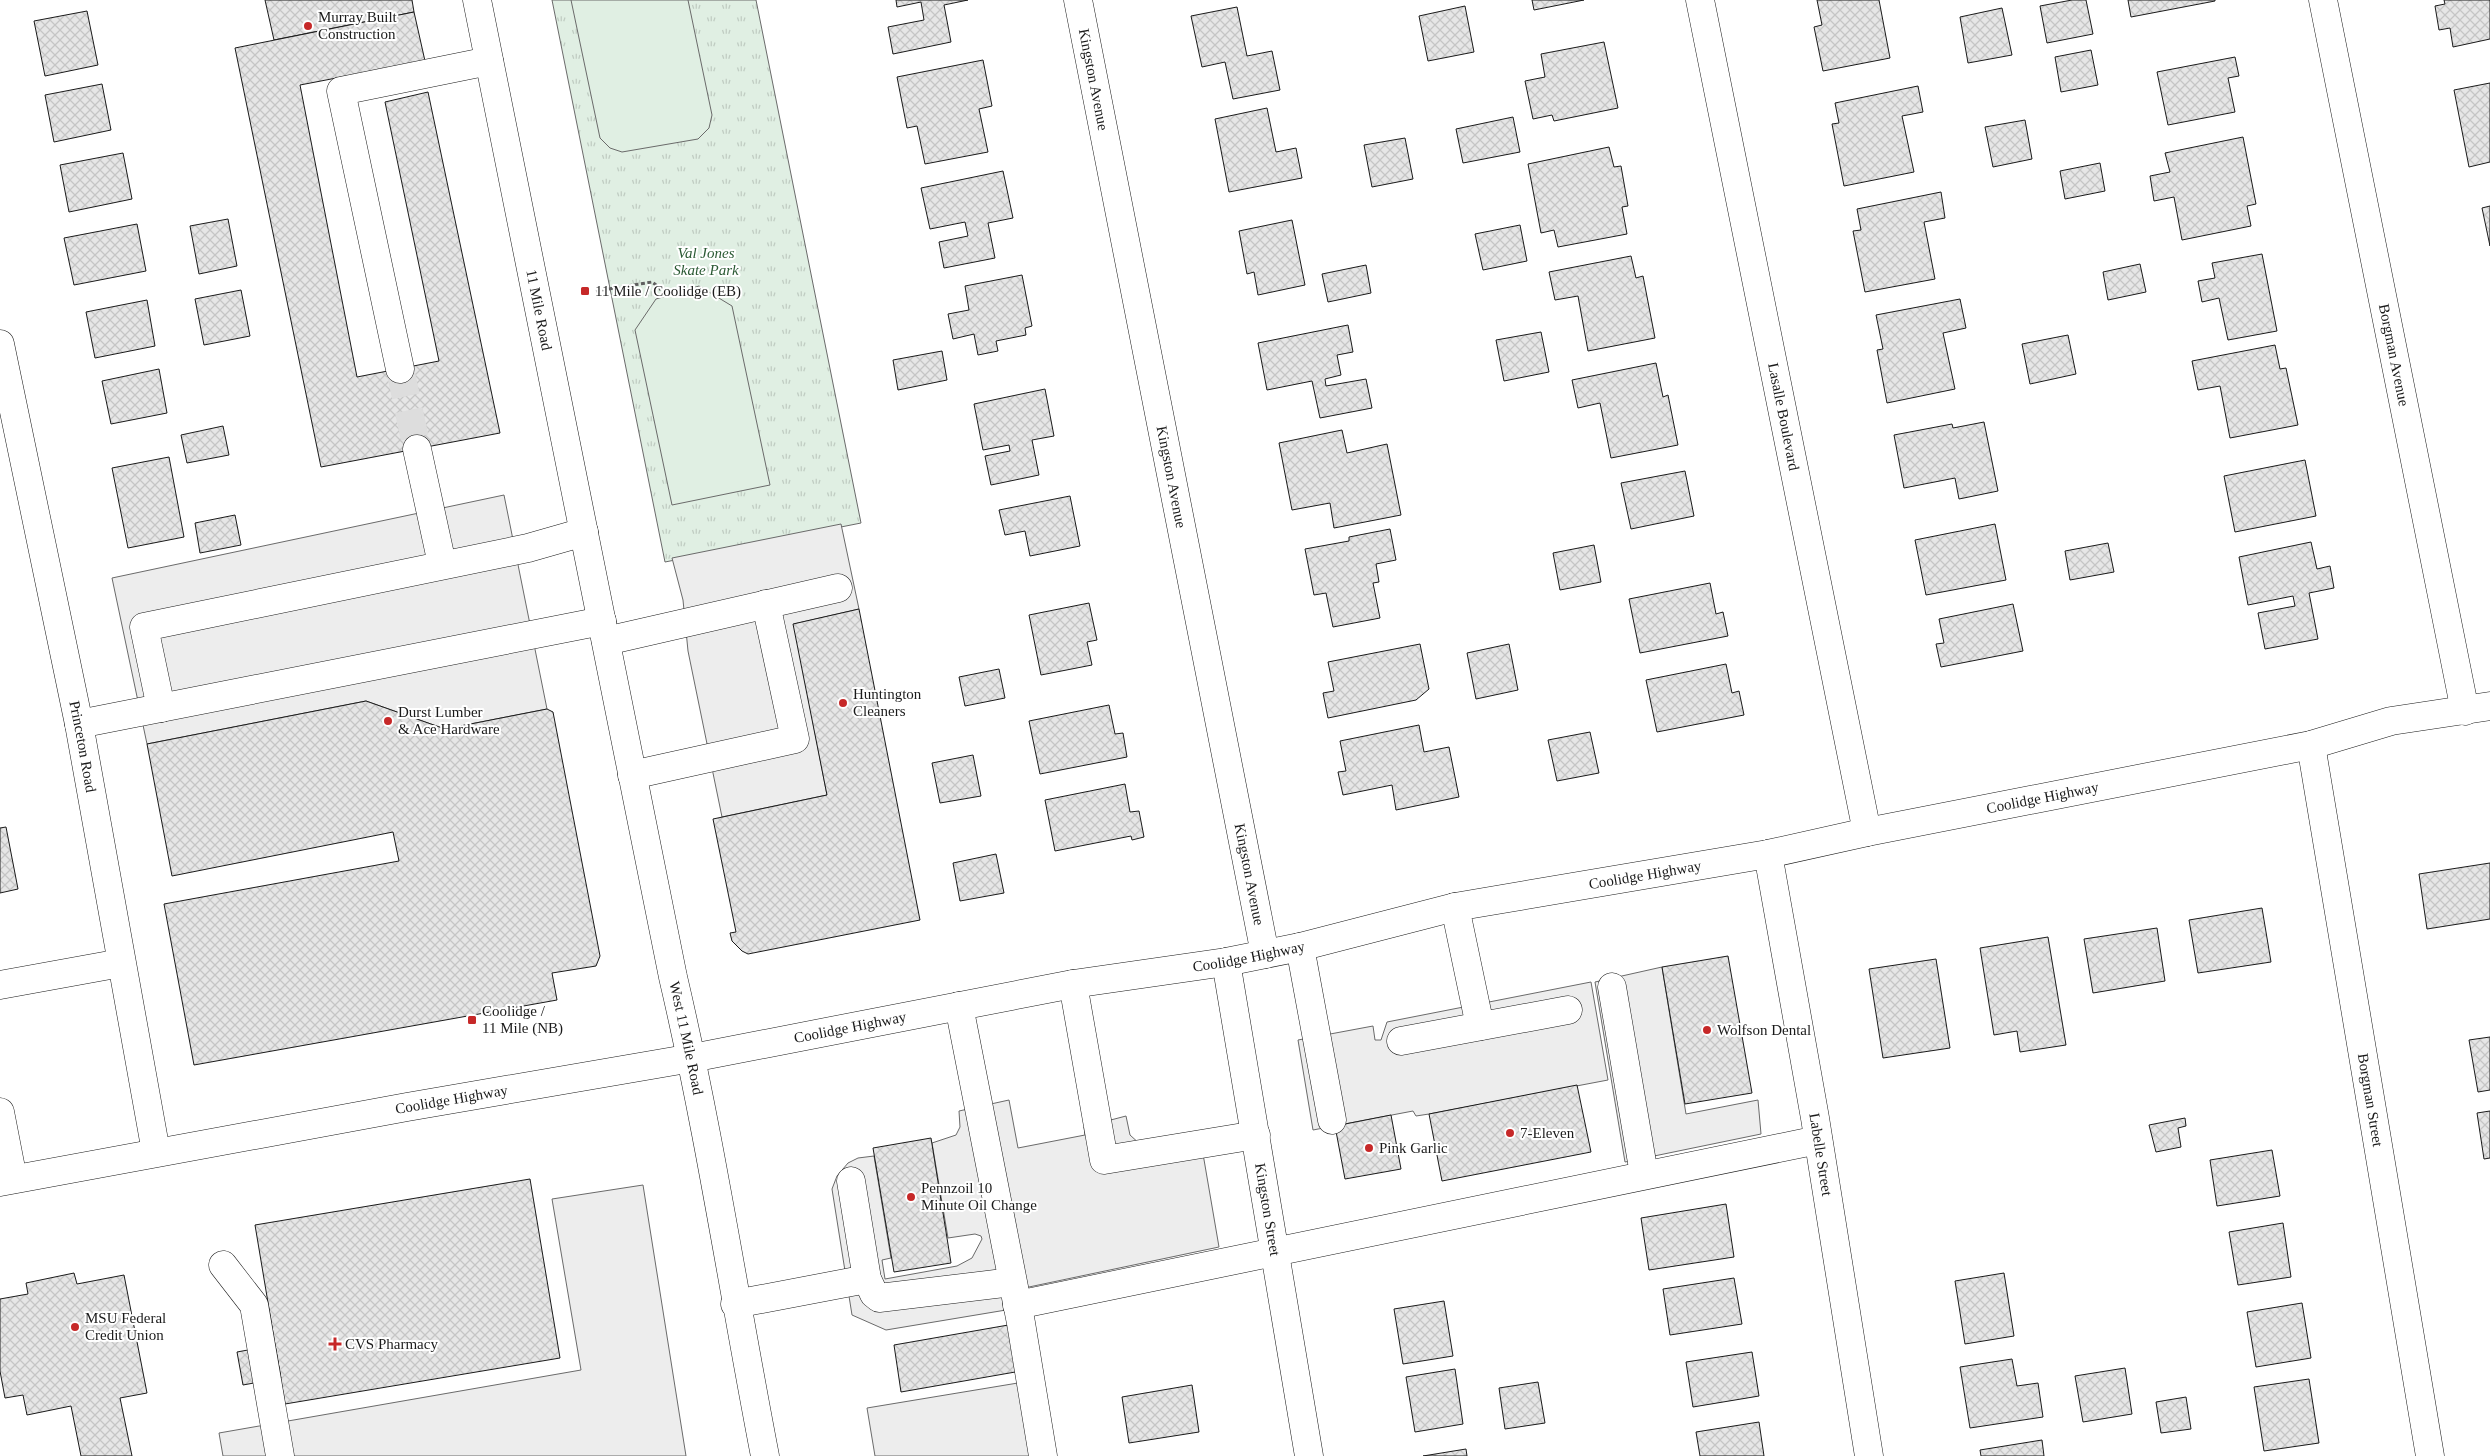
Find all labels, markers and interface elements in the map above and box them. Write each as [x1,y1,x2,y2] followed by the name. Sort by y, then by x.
[318,9,398,42] place label: Murray Built Construction
[302,20,314,32] marker: Murray Built Construction
[1076,27,1111,132] street label: Kingston Avenue
[673,245,739,278] park label: Val Jones Skate Park
[523,268,555,352] street label: 11 Mile Road
[595,283,741,300] place label: 11 Mile / Coolidge (EB)
[579,285,591,297] marker: 11 Mile / Coolidge (EB)
[2376,302,2412,408] street label: Borgman Avenue
[1765,361,1802,473] street label: Lasalle Boulevard
[1154,425,1189,530] street label: Kingston Avenue
[853,686,922,719] place label: Huntington Cleaners
[837,697,849,709] marker: Huntington Cleaners
[66,699,99,794] street label: Princeton Road
[398,704,500,737] place label: Durst Lumber & Ace Hardware
[382,715,394,727] marker: Durst Lumber & Ace Hardware
[1985,779,2100,816] street label: Coolidge Highway
[1232,822,1267,927] street label: Kingston Avenue
[1588,857,1703,892] street label: Coolidge Highway
[1192,938,1307,975] street label: Coolidge Highway
[666,980,706,1097] street label: West 11 Mile Road
[482,1003,563,1037] place label: Coolidge / 11 Mile (NB)
[793,1009,908,1046] street label: Coolidge Highway
[466,1014,478,1026] marker: Coolidge / 11 Mile (NB)
[1717,1022,1811,1038] place label: Wolfson Dental
[1701,1024,1713,1036] marker: Wolfson Dental
[2355,1052,2386,1149] street label: Borgman Street
[394,1082,509,1117] street label: Coolidge Highway
[1806,1112,1835,1198] street label: Labelle Street
[1520,1125,1575,1141] place label: 7-Eleven
[1504,1127,1516,1139] marker: 7-Eleven
[1379,1140,1448,1156] place label: Pink Garlic
[1363,1142,1375,1154] marker: Pink Garlic
[1252,1162,1283,1258] street label: Kingston Street
[921,1180,1037,1213] place label: Pennzoil 10 Minute Oil Change
[905,1191,917,1203] marker: Pennzoil 10 Minute Oil Change
[85,1310,166,1343] place label: MSU Federal Credit Union
[69,1321,81,1333] marker: MSU Federal Credit Union
[345,1336,438,1352] place label: CVS Pharmacy
[329,1338,341,1350] marker: CVS Pharmacy

